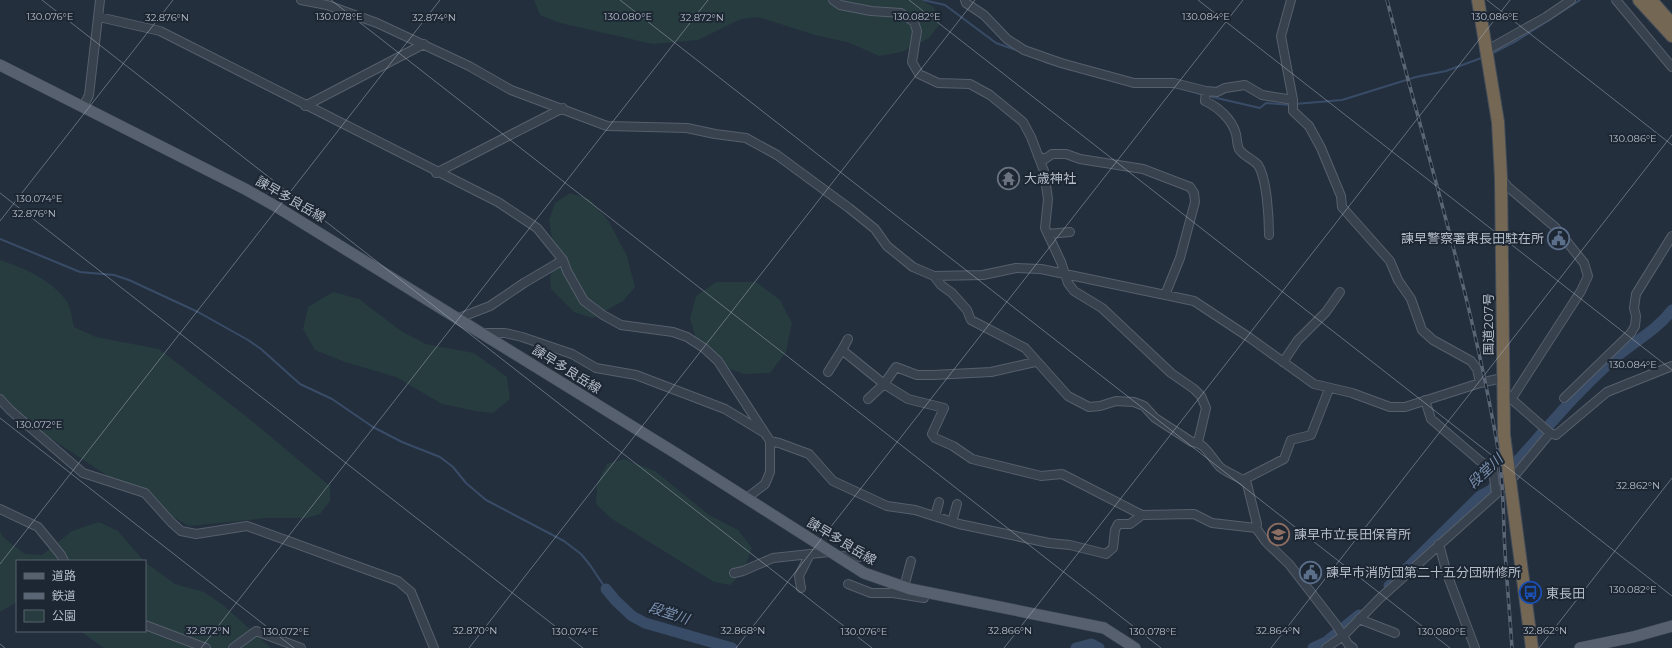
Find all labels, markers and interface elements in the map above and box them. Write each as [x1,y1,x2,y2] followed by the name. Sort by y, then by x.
[27,10,74,23] text: 130.076°E
[315,10,363,23] text: 130.078°E
[604,10,652,23] text: 130.080°E
[893,10,941,23] text: 130.082°E
[1182,10,1230,23] text: 130.084°E
[1471,10,1519,23] text: 130.086°E
[145,11,189,24] text: 32.876°N
[412,11,456,24] text: 32.874°N
[680,11,724,24] text: 32.872°N
[1609,132,1657,145] text: 130.086°E
[996,165,1022,191] temple icon: 大歳神社
[1024,170,1076,186] place label: 大歳神社
[253,173,329,225] street label: 諫早多良岳線
[16,192,63,205] text: 130.074°E
[12,207,56,220] text: 32.876°N
[1546,225,1572,251] public building icon: 諫早警察署東長田駐在所
[1401,230,1544,246] place label: 諫早警察署東長田駐在所
[1480,293,1496,355] street label: 国道207号
[530,342,604,396] street label: 諫早多良岳線
[1609,358,1657,371] text: 130.084°E
[16,418,63,431] text: 130.072°E
[1464,449,1508,492] water label: 段堂川
[1616,479,1660,492] text: 32.862°N
[804,514,880,568] street label: 諫早多良岳線
[1266,521,1292,547] school or university icon: 諫早市立長田保育所
[1294,526,1411,542] place label: 諫早市立長田保育所
[1298,559,1324,585] public building icon: 諫早市消防団第二十五分団研修所
[16,560,146,632] legend
[1326,564,1521,580] place label: 諫早市消防団第二十五分団研修所
[52,568,76,583] text: 道路
[1517,580,1543,606] bus stop icon: 東長田
[1609,583,1657,596] text: 130.082°E
[1546,585,1585,601] place label: 東長田
[52,588,76,603] text: 鉄道
[646,598,694,629] water label: 段堂川
[52,608,76,623] text: 公園
[186,624,230,637] text: 32.872°N
[453,624,497,637] text: 32.870°N
[721,624,765,637] text: 32.868°N
[988,624,1032,637] text: 32.866°N
[1256,624,1300,637] text: 32.864°N
[1523,624,1567,637] text: 32.862°N
[263,625,310,638] text: 130.072°E
[552,625,599,638] text: 130.074°E
[841,625,888,638] text: 130.076°E
[1129,625,1177,638] text: 130.078°E
[1418,625,1466,638] text: 130.080°E

